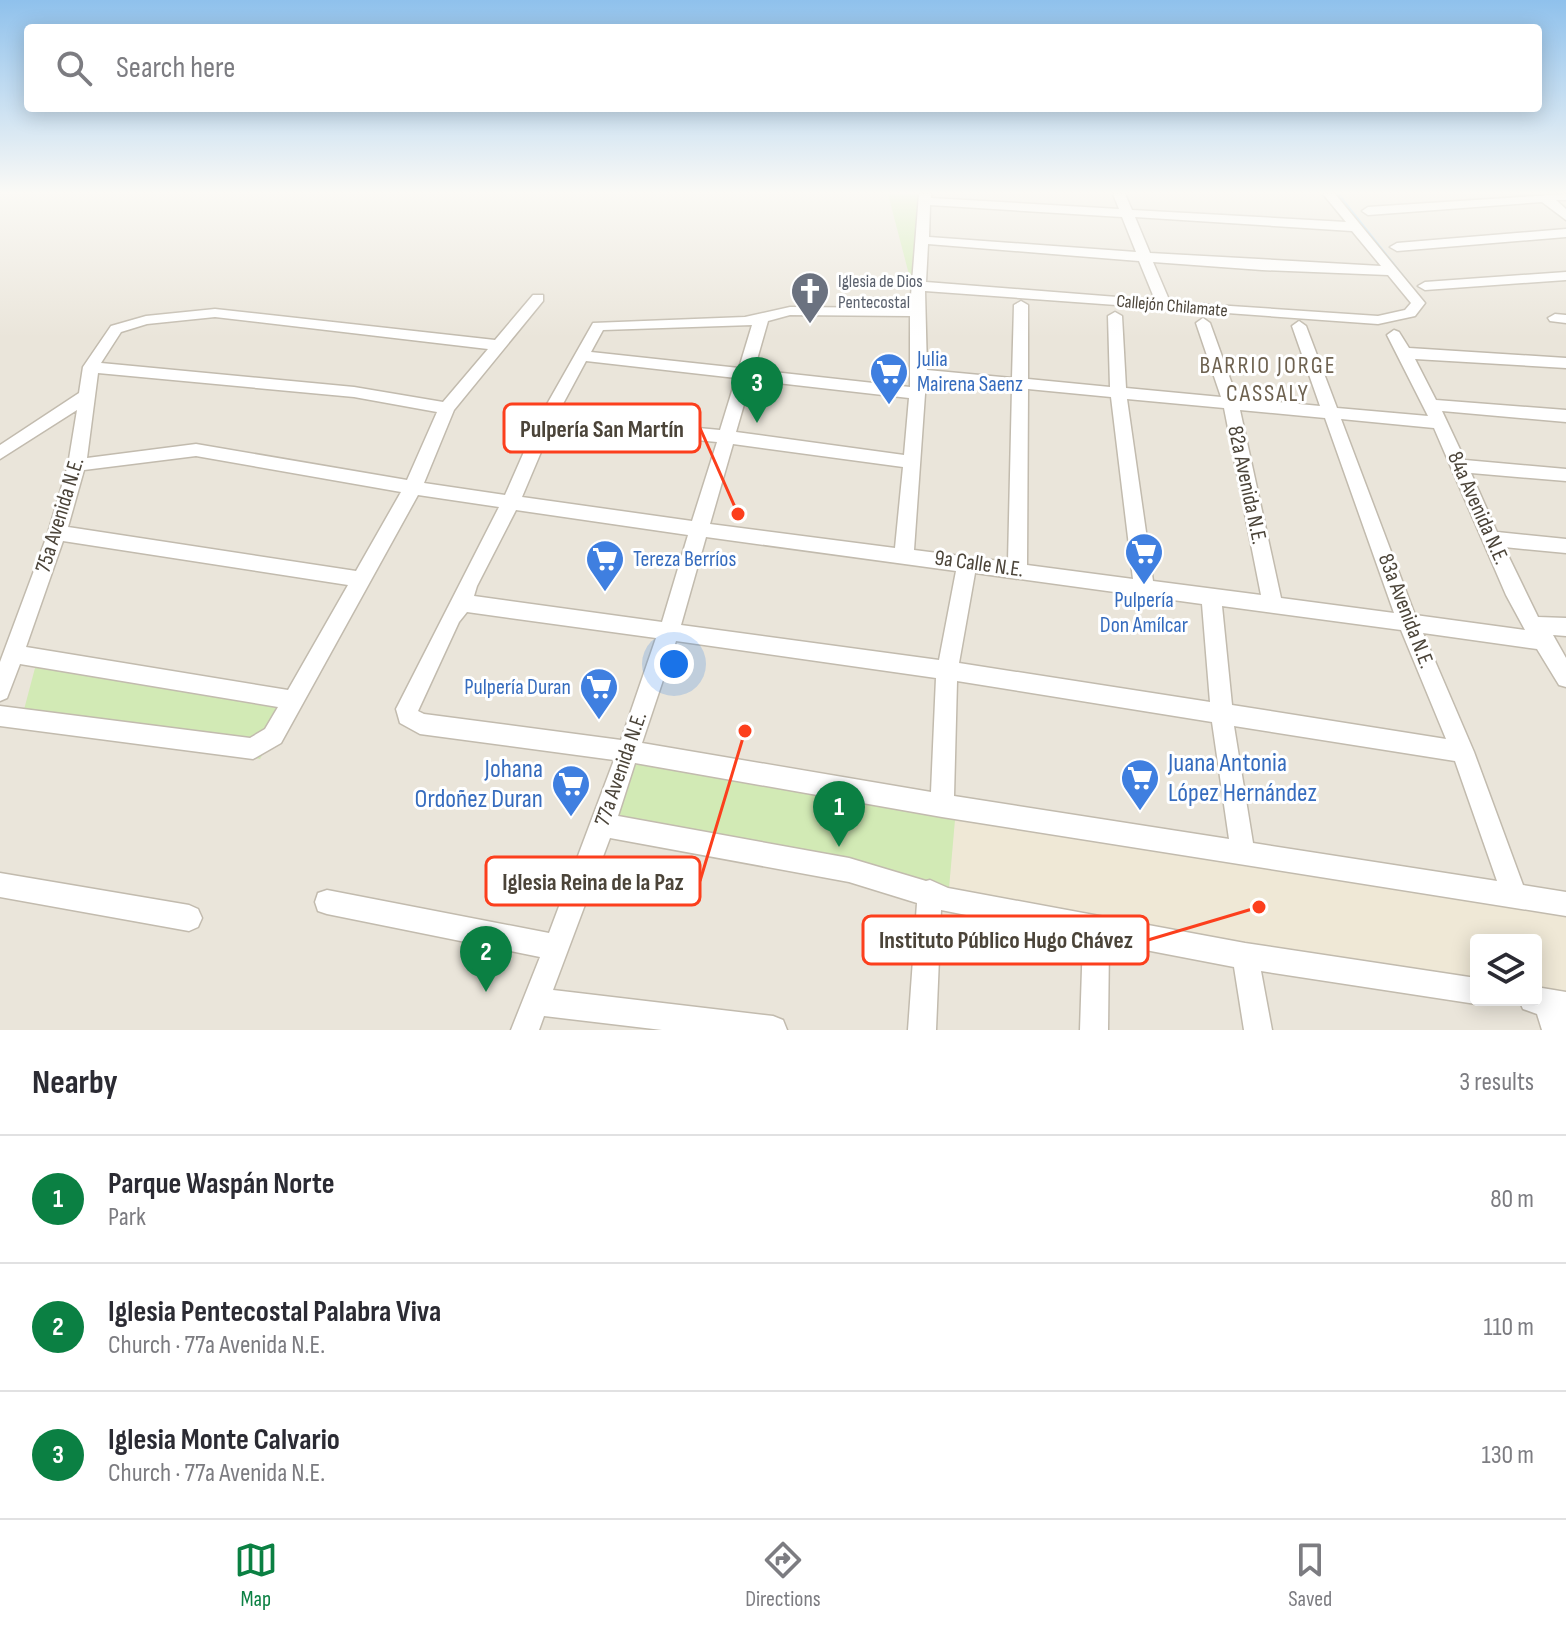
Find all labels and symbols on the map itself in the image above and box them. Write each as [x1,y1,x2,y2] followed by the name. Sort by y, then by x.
[789,270,831,325] church icon: Iglesia de Dios Pentecostal
[838,271,923,313] place label: Iglesia de Dios Pentecostal
[1115,291,1229,321] street label: Callejón Chilamate
[916,346,1023,398] place label: Julia Mairena Saenz
[868,351,910,406] supermarket icon: Julia Mairena Saenz
[1199,351,1337,408] district label: BARRIO JORGE CASSALY
[731,357,783,423] pin: 3
[504,404,700,452] callout: Pulpería San Martín
[520,415,684,444] text: Pulpería San Martín
[1221,423,1273,547] street label: 82a Avenida N.E.
[1441,447,1515,569] street label: 84a Avenida N.E.
[30,454,90,576] street label: 75a Avenida N.E.
[1123,531,1165,586] supermarket icon: Pulpería Don Amílcar
[584,538,626,593] supermarket icon: Tereza Berríos
[933,544,1025,584] street label: 9a Calle N.E.
[633,546,736,573] place label: Tereza Berríos
[1372,550,1440,672] street label: 83a Avenida N.E.
[1100,587,1188,639] place label: Pulpería Don Amílcar
[654,644,694,684] your location
[578,666,620,721] supermarket icon: Pulpería Duran
[464,674,571,701] place label: Pulpería Duran
[589,708,653,830] street label: 77a Avenida N.E.
[1167,748,1317,809] place label: Juana Antonia López Hernández
[415,754,543,815] place label: Johana Ordoñez Duran
[1119,757,1161,812] supermarket icon: Juana Antonia López Hernández
[550,763,592,818] supermarket icon: Johana Ordoñez Duran
[813,781,865,847] pin: 1
[486,857,700,905] callout: Iglesia Reina de la Paz
[502,868,684,897] text: Iglesia Reina de la Paz
[863,916,1148,964] callout: Instituto Público Hugo Chávez
[460,926,512,992] pin: 2
[879,926,1133,955] text: Instituto Público Hugo Chávez

